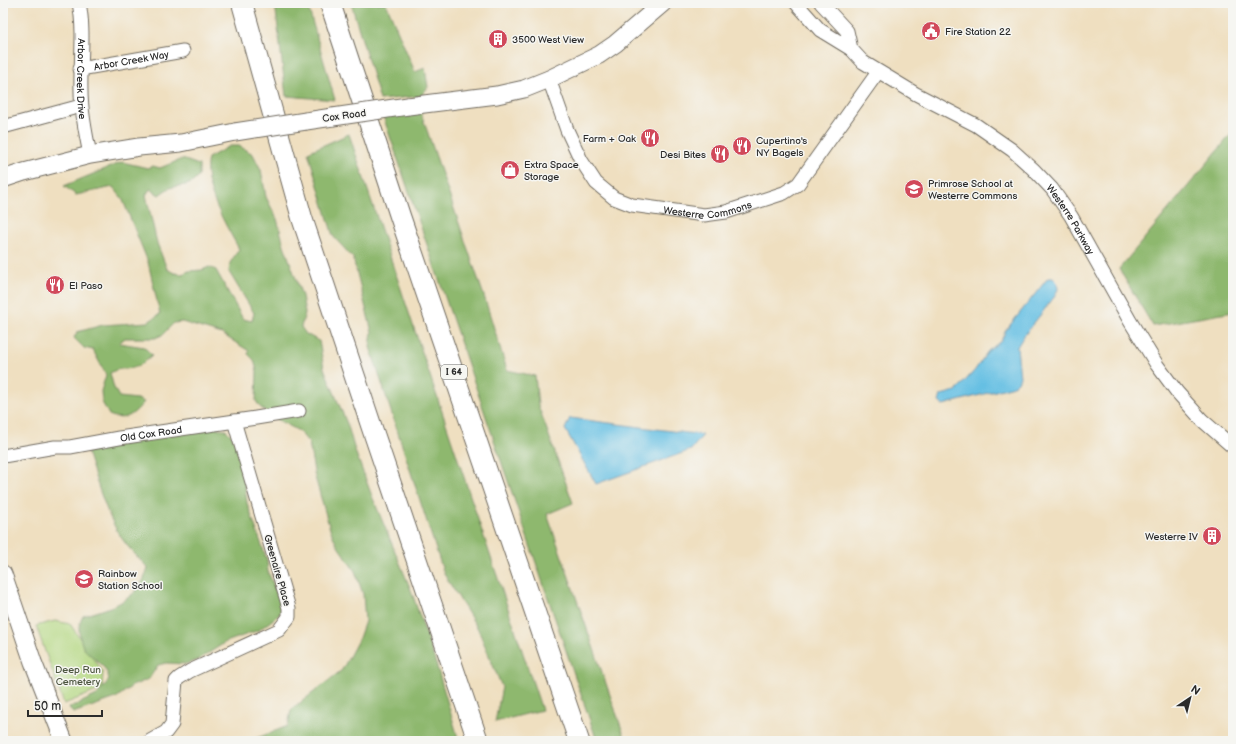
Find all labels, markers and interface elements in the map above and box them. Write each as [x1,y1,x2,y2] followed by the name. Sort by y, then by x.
[920,20,942,42] public building icon: Fire Station 22
[945,26,1011,38] place label: Fire Station 22
[487,28,509,50] building icon: 3500 West View
[512,34,584,46] place label: 3500 West View
[74,38,88,120] street label: Arbor Creek Drive
[93,49,170,73] street label: Arbor Creek Way
[322,107,367,125] street label: Cox Road
[639,127,661,149] restaurant icon: Farm + Oak
[583,133,636,145] place label: Farm + Oak
[731,135,753,157] restaurant icon: Cupertino's NY Bagels
[756,135,807,159] place label: Cupertino's NY Bagels
[709,143,731,165] restaurant icon: Desi Bites
[660,149,706,161] place label: Desi Bites
[499,159,521,181] shop icon: Extra Space Storage
[524,159,579,183] place label: Extra Space Storage
[903,178,925,200] school or university icon: Primrose School at Westerre Commons
[928,178,1017,202] place label: Primrose School at Westerre Commons
[1044,182,1097,257] street label: Westerre Parkway
[663,199,753,222] street label: Westerre Commons
[44,274,66,296] restaurant icon: El Paso
[69,280,103,292] place label: El Paso
[441,365,467,379] road number: I 64
[120,424,183,445] street label: Old Cox Road
[1201,525,1223,547] building icon: Westerre IV
[1145,531,1199,543] place label: Westerre IV
[261,533,293,607] street label: Greenaire Place
[73,568,95,590] school or university icon: Rainbow Station School
[98,568,162,592] place label: Rainbow Station School
[55,664,101,688] park label: Deep Run Cemetery
[1170,678,1210,718] north arrow
[1188,683,1203,698] text: N
[28,692,102,718] scale bar
[34,699,61,714] text: 50 m

